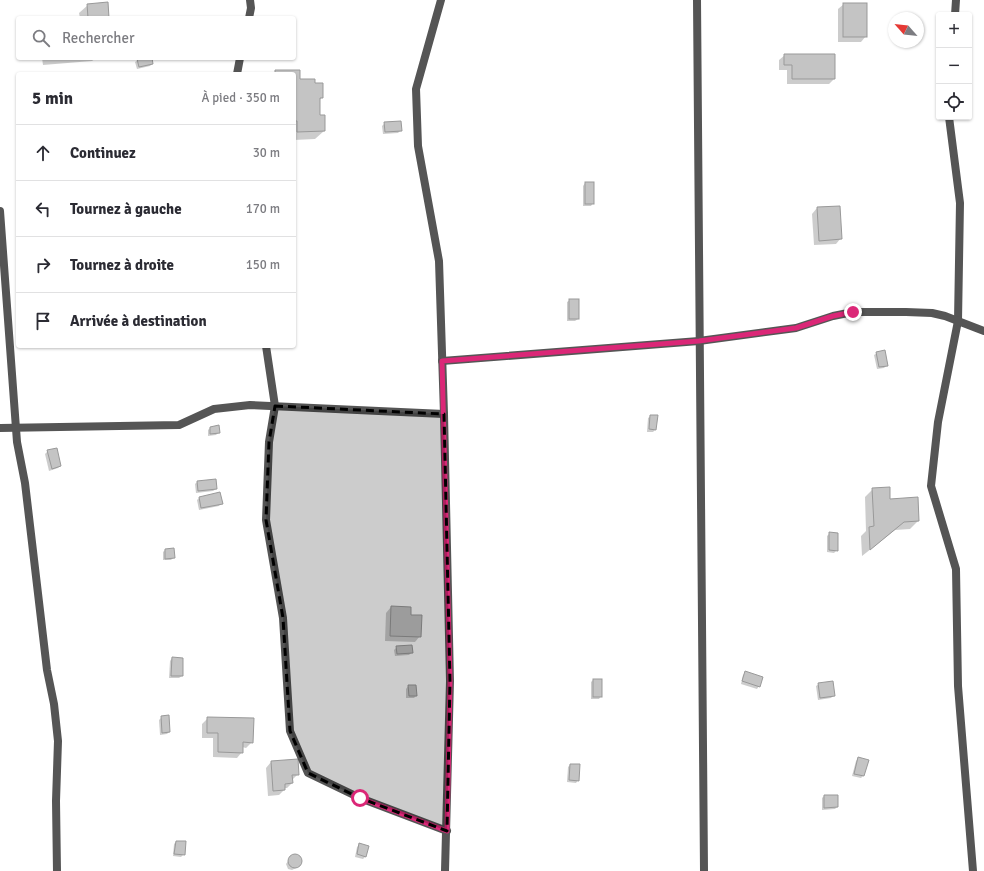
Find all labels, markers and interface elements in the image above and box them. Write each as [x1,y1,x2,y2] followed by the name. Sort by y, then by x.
[888,12,924,48] north arrow
[936,12,972,120] map controls
[936,12,972,48] button: +
[16,16,296,60] search box
[30,27,52,49] icon: search
[62,29,135,47] text: Rechercher
[936,48,972,84] button: −
[936,84,972,120] button: locate
[32,88,73,109] text: 5 min
[201,90,280,106] text: À pied · 350 m
[32,142,54,164] icon: ahead
[70,144,136,162] text: Continuez
[253,145,280,161] text: 30 m
[32,198,54,220] icon: left
[70,200,182,218] text: Tournez à gauche
[246,201,280,217] text: 170 m
[32,254,54,276] icon: right
[70,256,174,274] text: Tournez à droite
[246,257,280,273] text: 150 m
[844,303,862,321] route end
[32,310,54,332] icon: arrive
[70,312,207,330] text: Arrivée à destination
[351,789,369,807] route start

